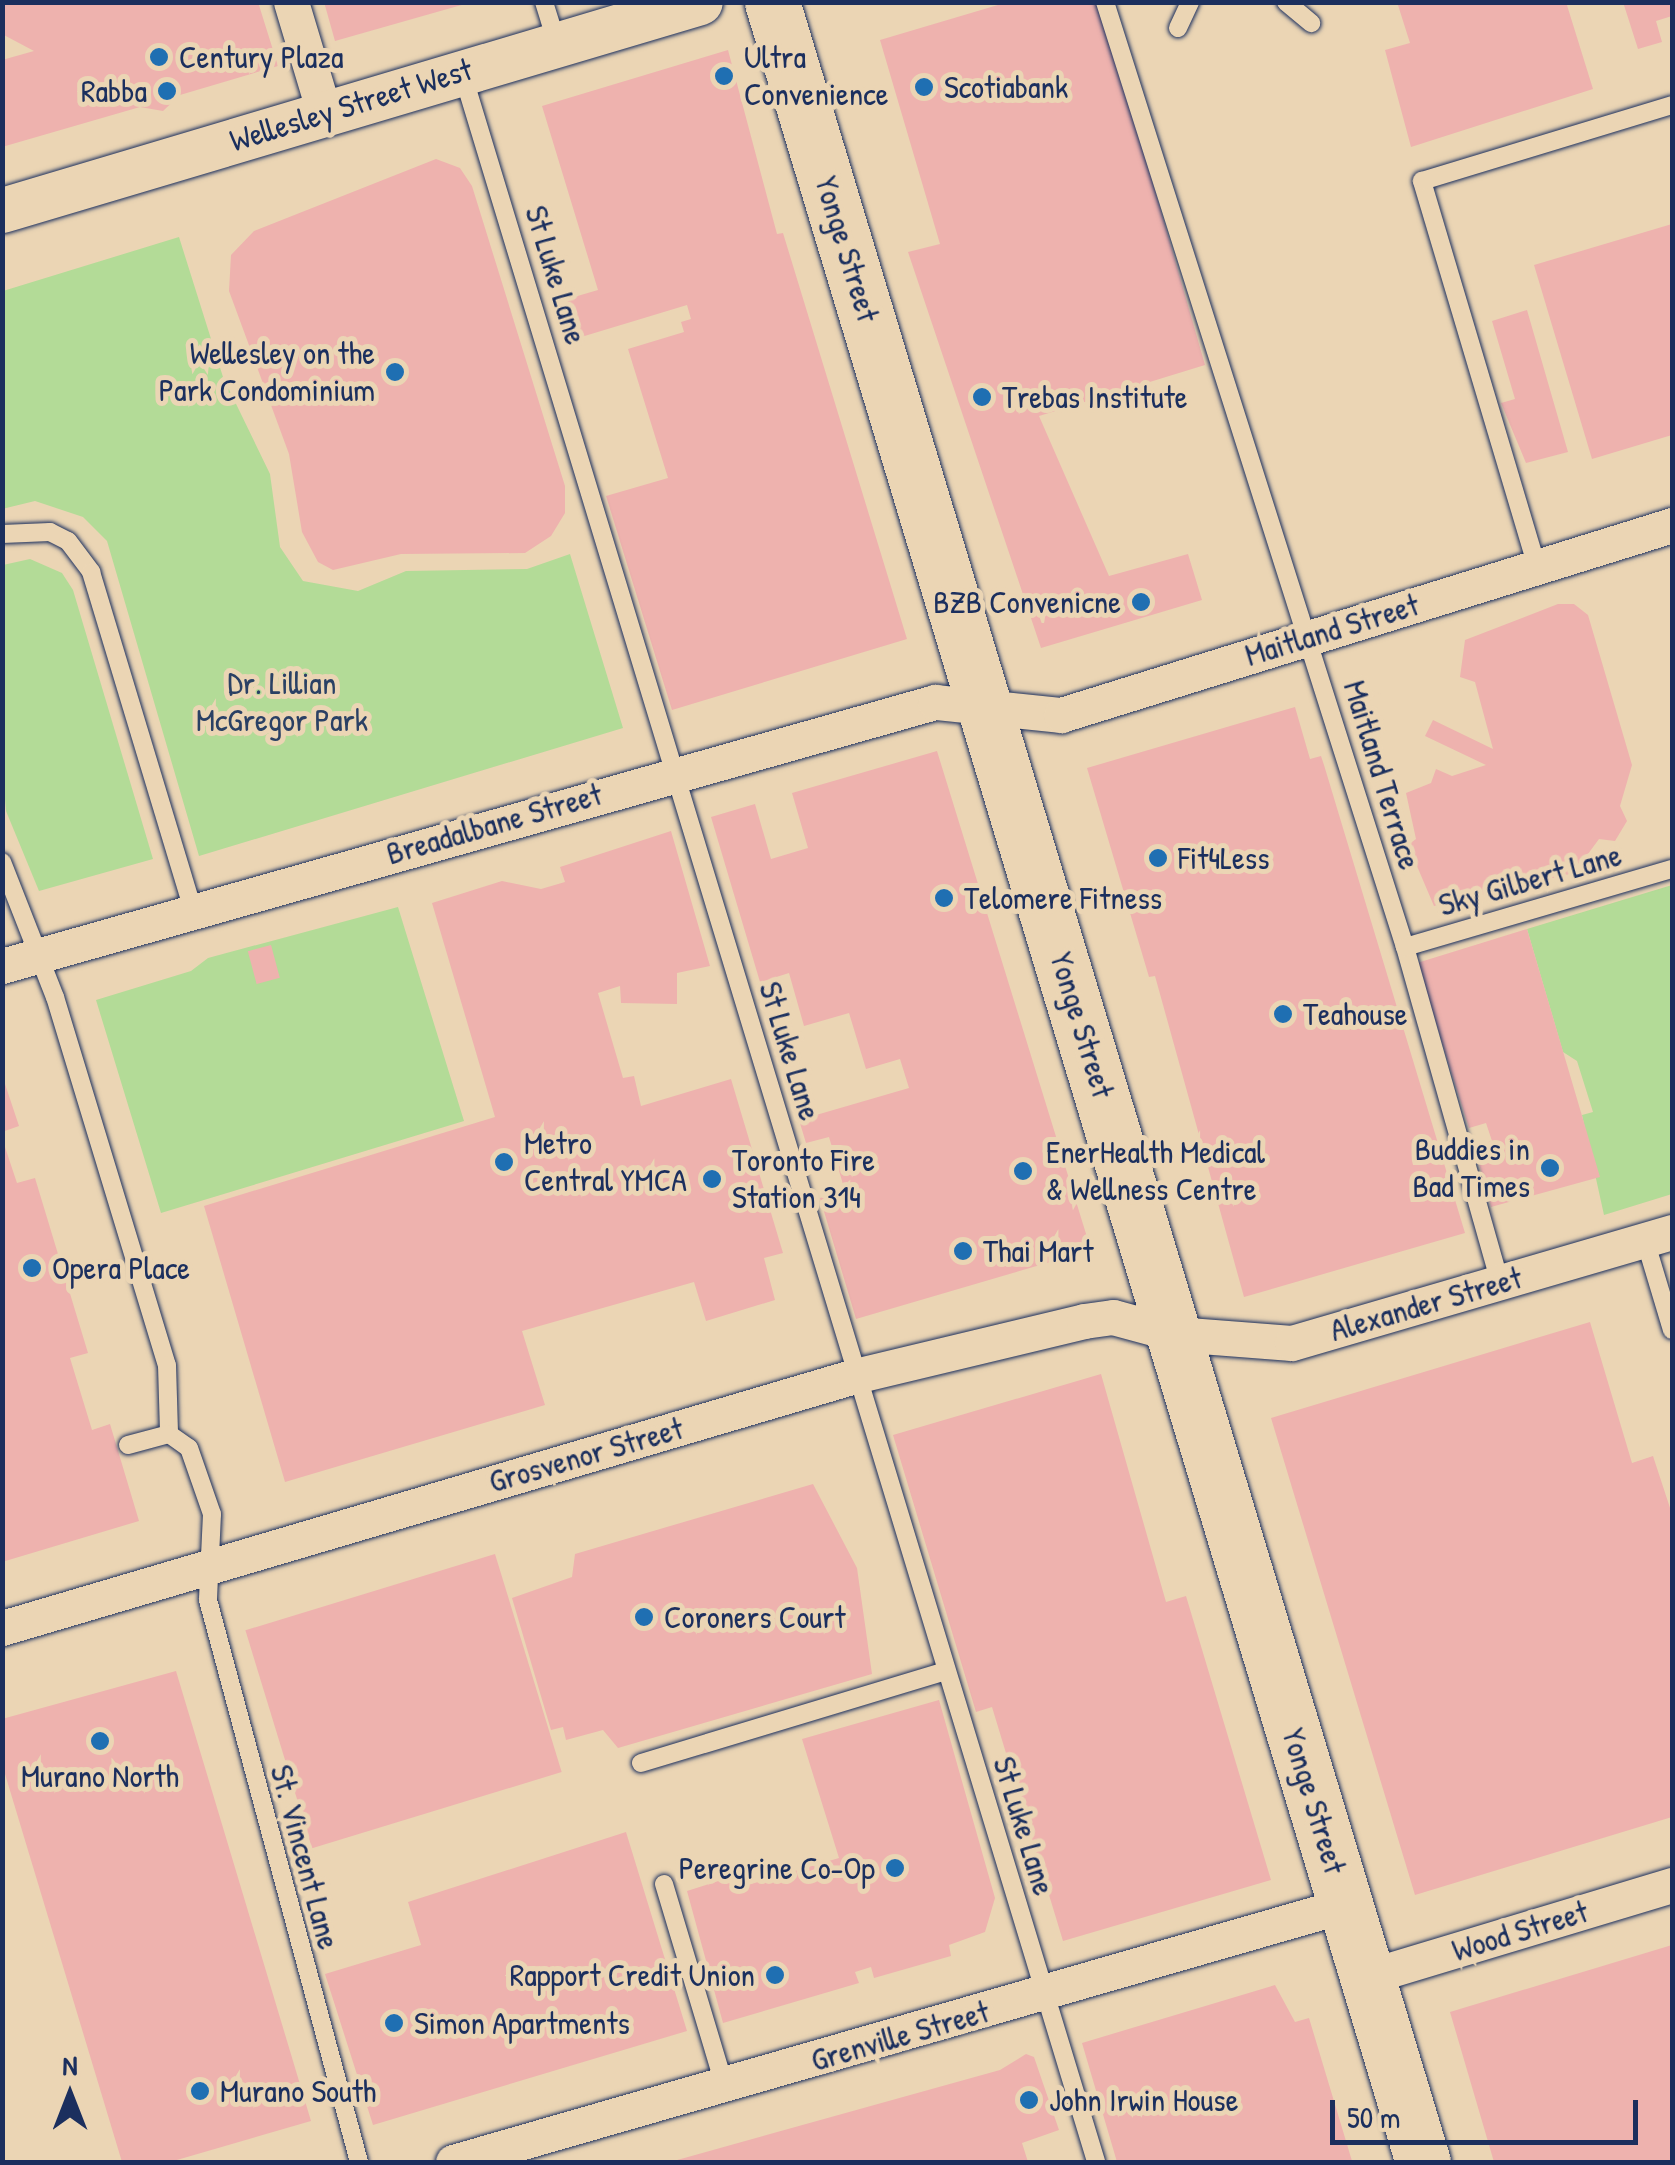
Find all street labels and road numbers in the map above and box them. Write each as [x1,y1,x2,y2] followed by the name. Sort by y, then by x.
[225,50,477,160] street label: Wellesley Street West
[807,172,887,326] street label: Yonge Street
[517,201,595,349] street label: St Luke Lane
[1241,585,1423,675] street label: Maitland Street
[1335,676,1429,874] street label: Maitland Terrace
[382,775,606,873] street label: Breadalbane Street
[1434,836,1626,924] street label: Sky Gilbert Lane
[1042,948,1122,1102] street label: Yonge Street
[751,977,829,1125] street label: St Luke Lane
[1326,1258,1526,1350] street label: Alexander Street
[485,1409,687,1501] street label: Grosvenor Street
[1274,1724,1354,1878] street label: Yonge Street
[985,1752,1063,1900] street label: St Luke Lane
[262,1761,348,1953] street label: St. Vincent Lane
[1448,1892,1592,1970] street label: Wood Street
[807,1992,993,2080] street label: Grenville Street

